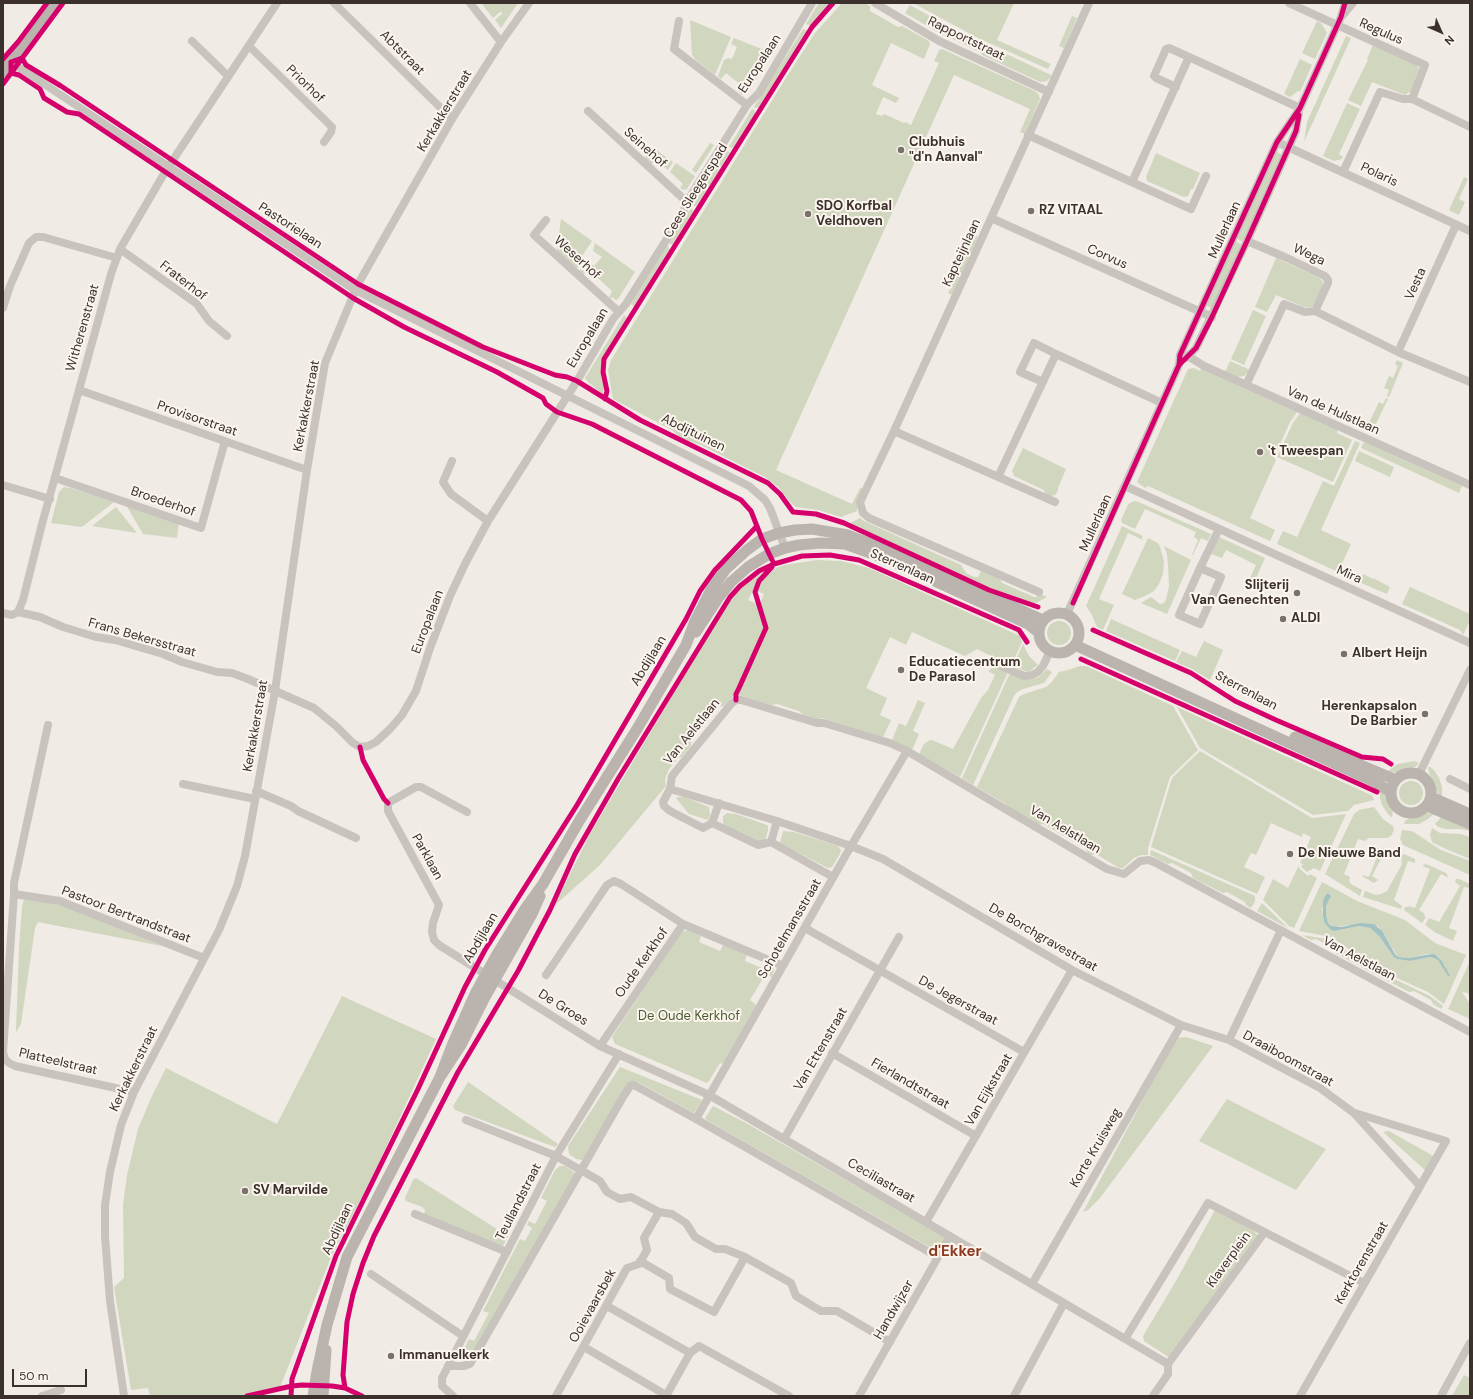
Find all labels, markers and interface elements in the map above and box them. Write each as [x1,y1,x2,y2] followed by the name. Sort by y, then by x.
[1421,12,1461,52] north arrow
[925,14,1007,64] street label: Rapportstraat
[1357,15,1405,49] street label: Regulus
[376,27,428,79] street label: Abtstraat
[735,32,785,96] street label: Europalaan
[1442,33,1457,48] text: N
[282,62,328,106] street label: Priorhof
[414,67,476,155] street label: Kerkakkerstraat
[620,125,670,171] street label: Seinehof
[909,135,983,166] place label: Clubhuis "d'n Aanval"
[661,141,731,241] street label: Cees Sleegerspad
[896,145,906,155] marker: Clubhuis "d'n Aanval"
[1358,160,1400,190] street label: Polaris
[816,199,892,230] place label: SDO Korfbal Veldhoven
[1205,199,1245,261] street label: Mullerlaan
[255,200,325,252] street label: Pastorielaan
[1039,203,1103,219] place label: RZ VITAAL
[1026,206,1036,216] marker: RZ VITAAL
[803,209,813,219] marker: SDO Korfbal Veldhoven
[940,217,984,289] street label: Kapteijnlaan
[550,233,604,283] street label: Weserhof
[1084,241,1130,273] street label: Corvus
[1290,241,1328,269] street label: Wega
[156,258,210,304] street label: Fraterhof
[1402,265,1430,303] street label: Vesta
[63,282,103,374] street label: Witherenstraat
[564,305,612,371] street label: Europalaan
[290,359,324,453] street label: Kerkakkerstraat
[1284,384,1382,438] street label: Van de Hulstlaan
[155,398,239,440] street label: Provisorstraat
[658,411,728,455] street label: Abdijtuinen
[1268,444,1343,460] place label: 't Tweespan
[1255,447,1265,457] marker: 't Tweespan
[129,484,197,520] street label: Broederhof
[1076,492,1116,554] street label: Mullerlaan
[868,546,936,588] street label: Sterrenlaan
[1334,563,1364,587] street label: Mira
[1191,578,1289,609] place label: Slijterij Van Genechten
[409,588,447,656] street label: Europalaan
[1292,588,1302,598] marker: Slijterij Van Genechten
[1291,611,1320,627] place label: ALDI
[1278,614,1288,624] marker: ALDI
[86,615,198,661] street label: Frans Bekersstraat
[628,633,670,689] street label: Abdijlaan
[1352,646,1427,662] place label: Albert Heijn
[1339,649,1349,659] marker: Albert Heijn
[909,655,1020,686] place label: Educatiecentrum De Parasol
[896,665,906,675] marker: Educatiecentrum De Parasol
[1212,668,1280,714] street label: Sterrenlaan
[240,679,272,773] street label: Kerkakkerstraat
[661,696,723,768] street label: Van Aelstlaan
[1321,699,1417,730] place label: Herenkapsalon De Barbier
[1420,709,1430,719] marker: Herenkapsalon De Barbier
[1027,803,1103,857] street label: Van Aelstlaan
[408,831,446,883] street label: Parklaan
[1298,846,1401,862] place label: De Nieuwe Band
[1285,849,1295,859] marker: De Nieuwe Band
[755,876,825,982] street label: Schotelmansstraat
[59,883,193,947] street label: Pastoor Bertrandstraat
[986,901,1100,975] street label: De Borchgravestraat
[460,910,502,966] street label: Abdijlaan
[612,925,672,1001] street label: Oude Kerkhof
[1320,933,1398,985] street label: Van Aelstlaan
[916,973,1000,1029] street label: De Jegerstraat
[535,987,591,1029] street label: De Groes
[791,1005,851,1093] street label: Van Ettenstraat
[638,1009,740,1025] park label: De Oude Kerkhof
[107,1024,161,1114] street label: Kerkakkerstraat
[1240,1028,1336,1090] street label: Draaiboomstraat
[17,1045,99,1079] street label: Platteelstraat
[962,1051,1016,1129] street label: Van Eijkstraat
[868,1055,952,1113] street label: Fierlandtstraat
[1067,1106,1125,1190] street label: Korte Kruisweg
[844,1155,918,1207] street label: Ceciliastraat
[493,1161,545,1243] street label: Teullandstraat
[253,1183,328,1199] place label: SV Marvilde
[240,1186,250,1196] marker: SV Marvilde
[319,1200,357,1258] street label: Abdijlaan
[1332,1219,1392,1307] street label: Kerktorenstraat
[1204,1229,1254,1291] street label: Klaverplein
[928,1243,982,1261] district label: d'Ekker
[566,1266,620,1346] street label: Ooievaarsbek
[871,1278,917,1342] street label: Handwijzer
[399,1348,490,1364] place label: Immanuelkerk
[386,1351,396,1361] marker: Immanuelkerk
[14,1361,89,1387] scale bar
[19,1368,48,1384] text: 50 m

